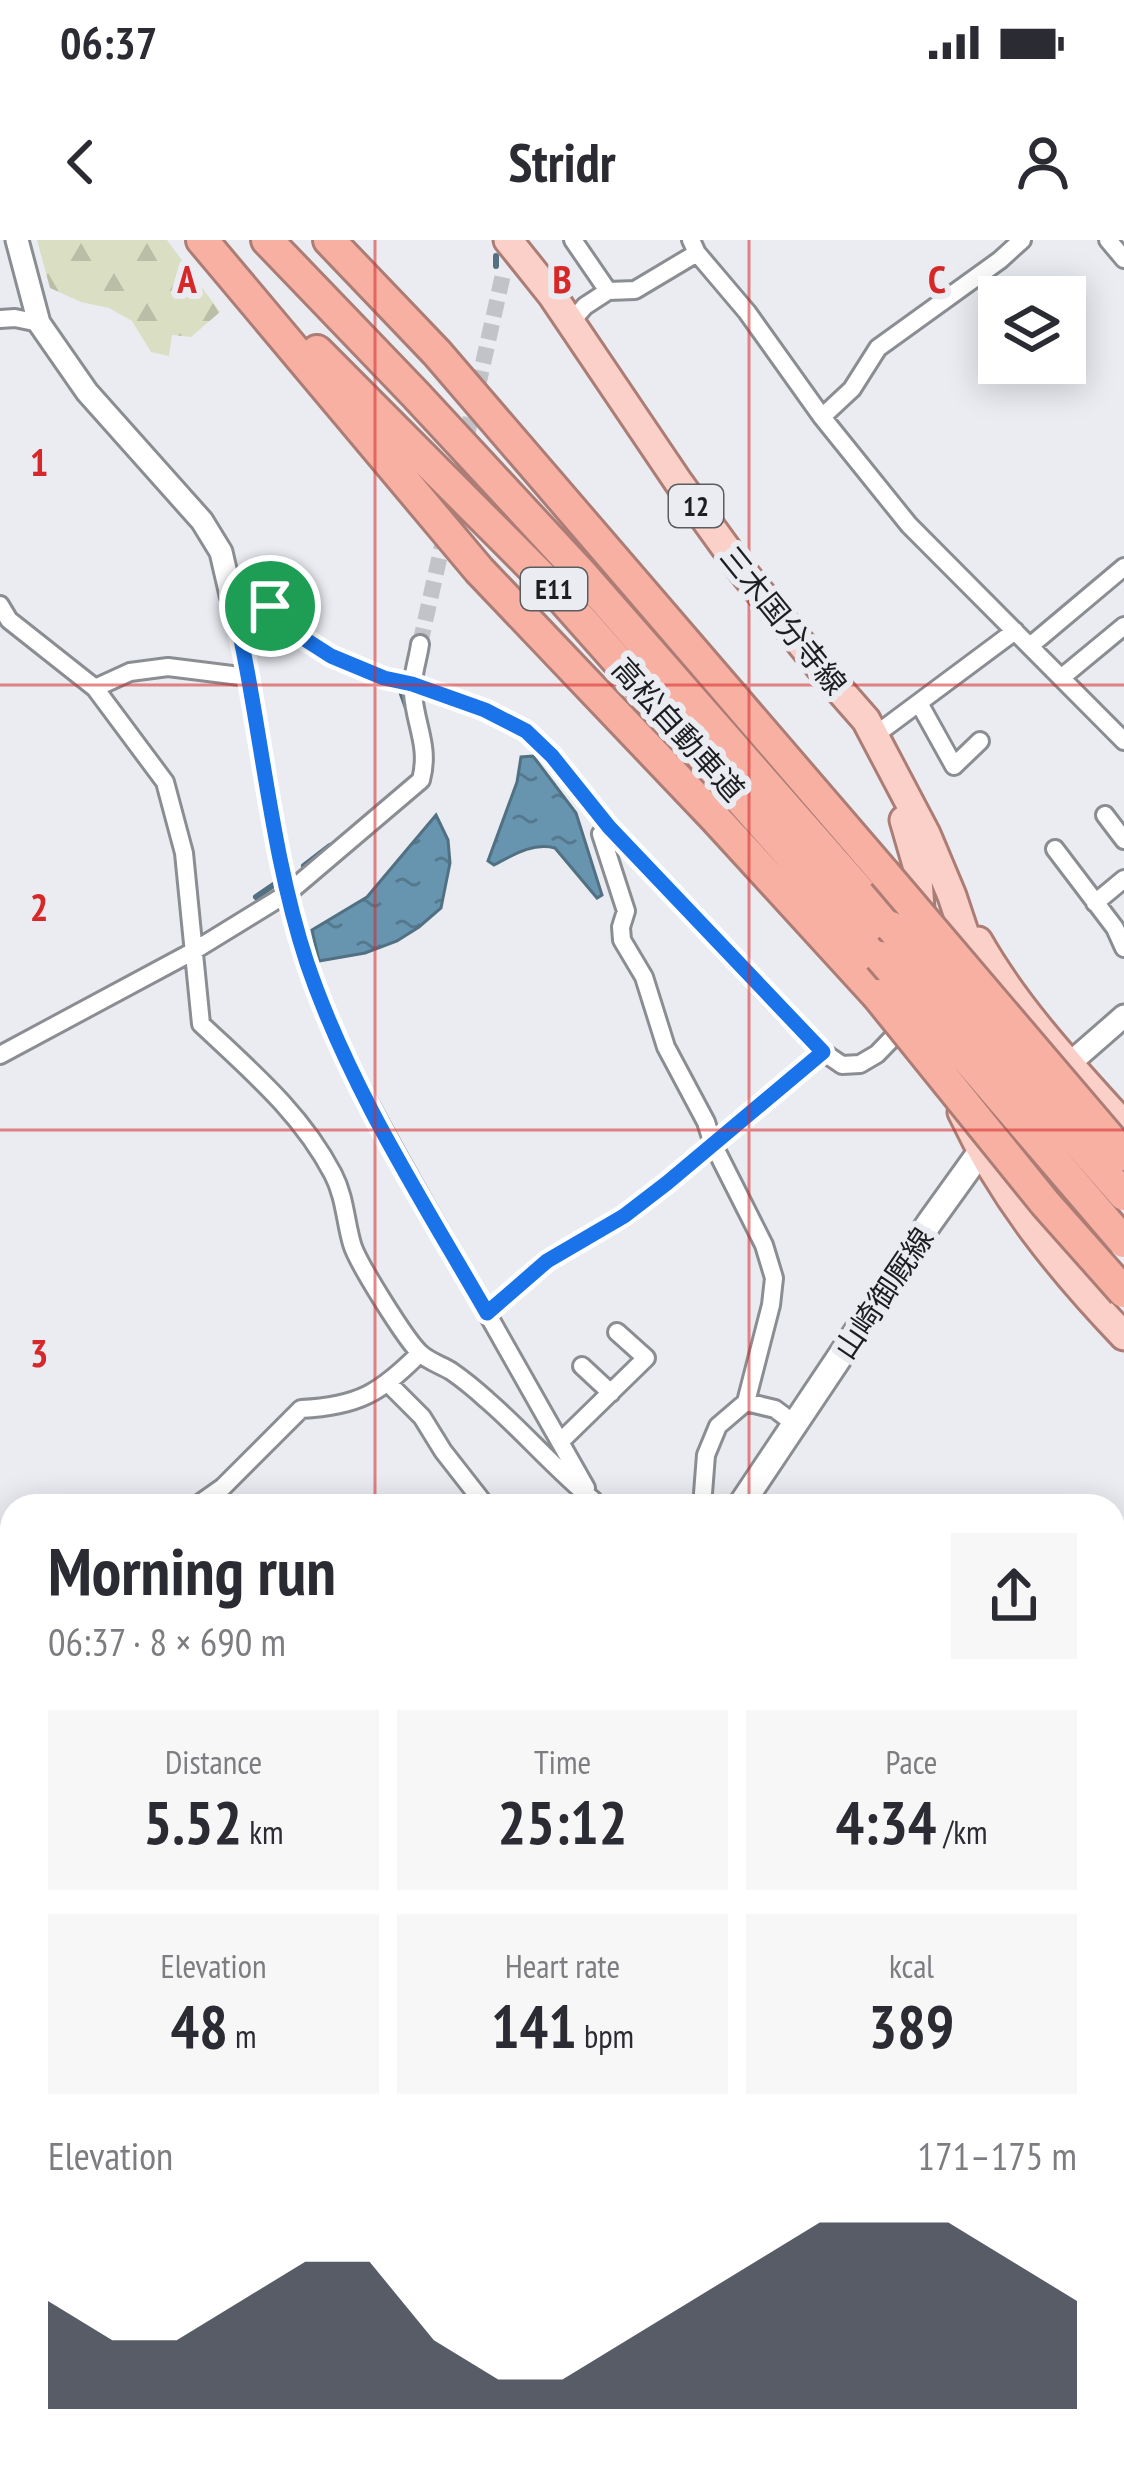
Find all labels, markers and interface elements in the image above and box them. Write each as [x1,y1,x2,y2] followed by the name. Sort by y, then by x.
[60,13,157,71] text: 06:37
[508,127,616,197] text: Stridr
[48,129,114,195] icon: back
[1010,129,1076,195] icon: person
[176,253,197,304] text: A
[552,253,572,304] text: B
[928,253,946,304] text: C
[978,276,1086,384] map controls
[978,276,1086,384] button: layers
[30,436,48,487] text: 1
[669,485,723,527] road number: 12
[712,538,856,702] street label: 三木国分寺線
[219,555,321,657] pin
[521,568,587,610] road number: E11
[237,573,303,639] icon: arrive
[604,649,754,809] street label: 高松自動車道
[30,881,48,932] text: 2
[825,1220,941,1366] street label: 山崎御厩線
[30,1327,48,1378] text: 3
[48,1528,336,1613] text: Morning run
[951,1533,1077,1659] button: share
[48,1616,286,1667] text: 06:37 · 8 × 690 m
[165,1740,262,1783] text: Distance
[534,1740,591,1783] text: Time
[885,1740,938,1783] text: Pace
[143,1783,242,1861] text: 5.52
[498,1783,627,1861] text: 25:12
[835,1783,937,1861] text: 4:34
[242,1810,284,1853] text: km
[937,1810,988,1853] text: /km
[161,1944,266,1987] text: Elevation
[505,1944,620,1987] text: Heart rate
[889,1944,934,1987] text: kcal
[171,1987,228,2065] text: 48
[491,1987,577,2065] text: 141
[868,1987,955,2065] text: 389
[228,2014,256,2057] text: m
[577,2014,634,2057] text: bpm
[48,2130,173,2181] text: Elevation
[917,2130,1077,2181] text: 171–175 m

